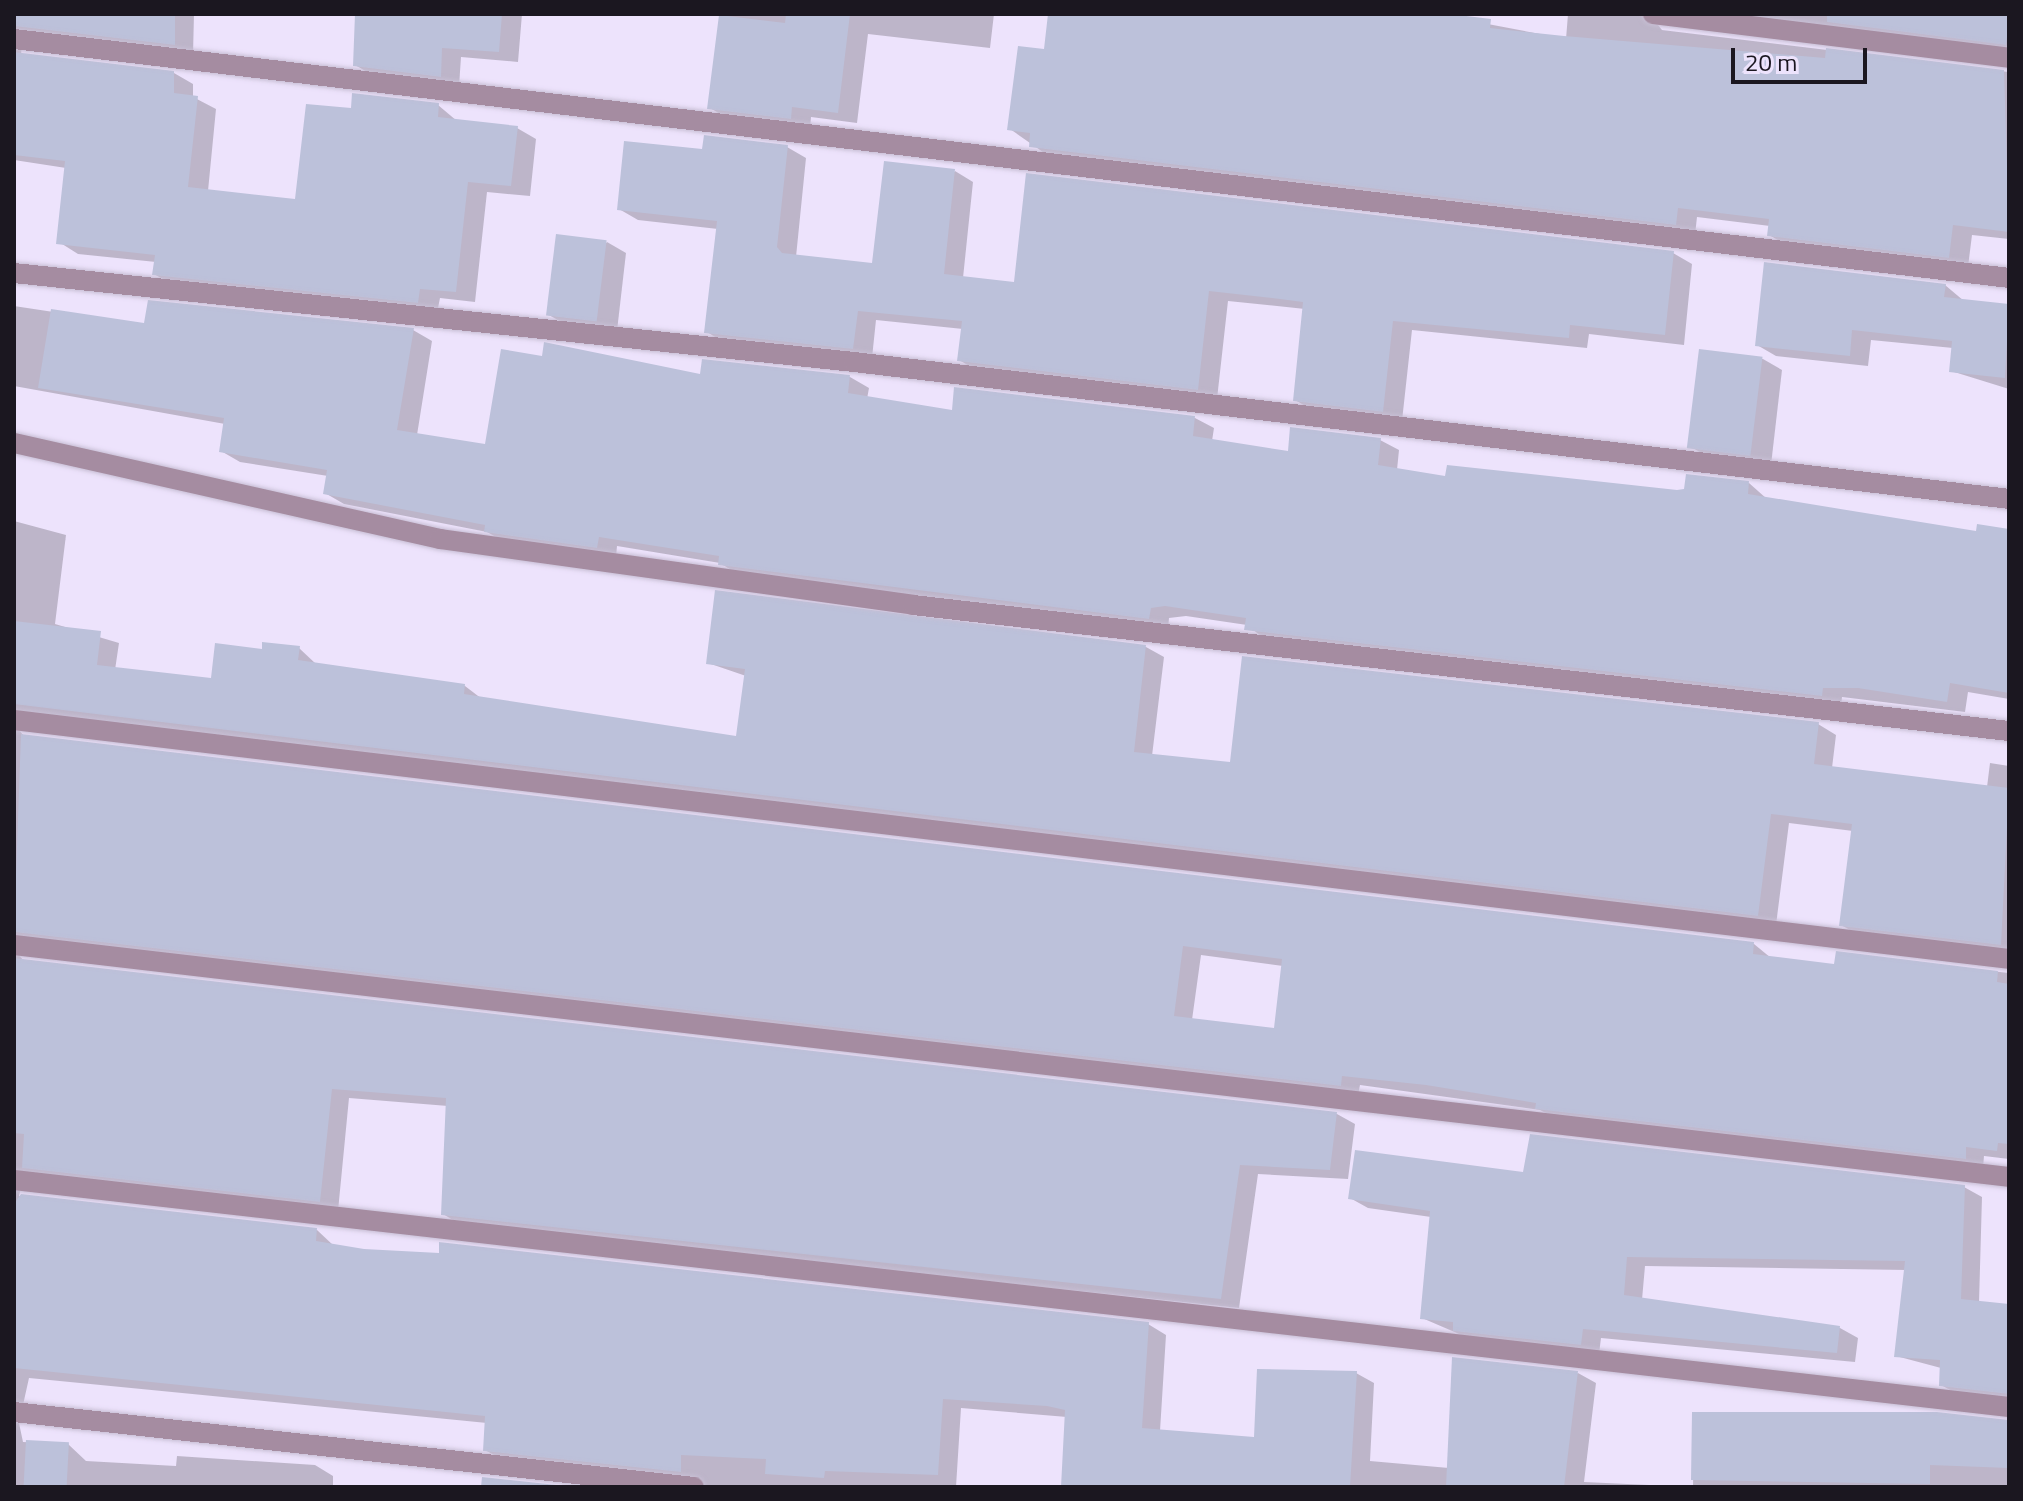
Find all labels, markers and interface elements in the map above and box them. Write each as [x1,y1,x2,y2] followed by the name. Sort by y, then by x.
[1735,32,1871,82] scale bar
[1745,44,1797,80] text: 20 m

